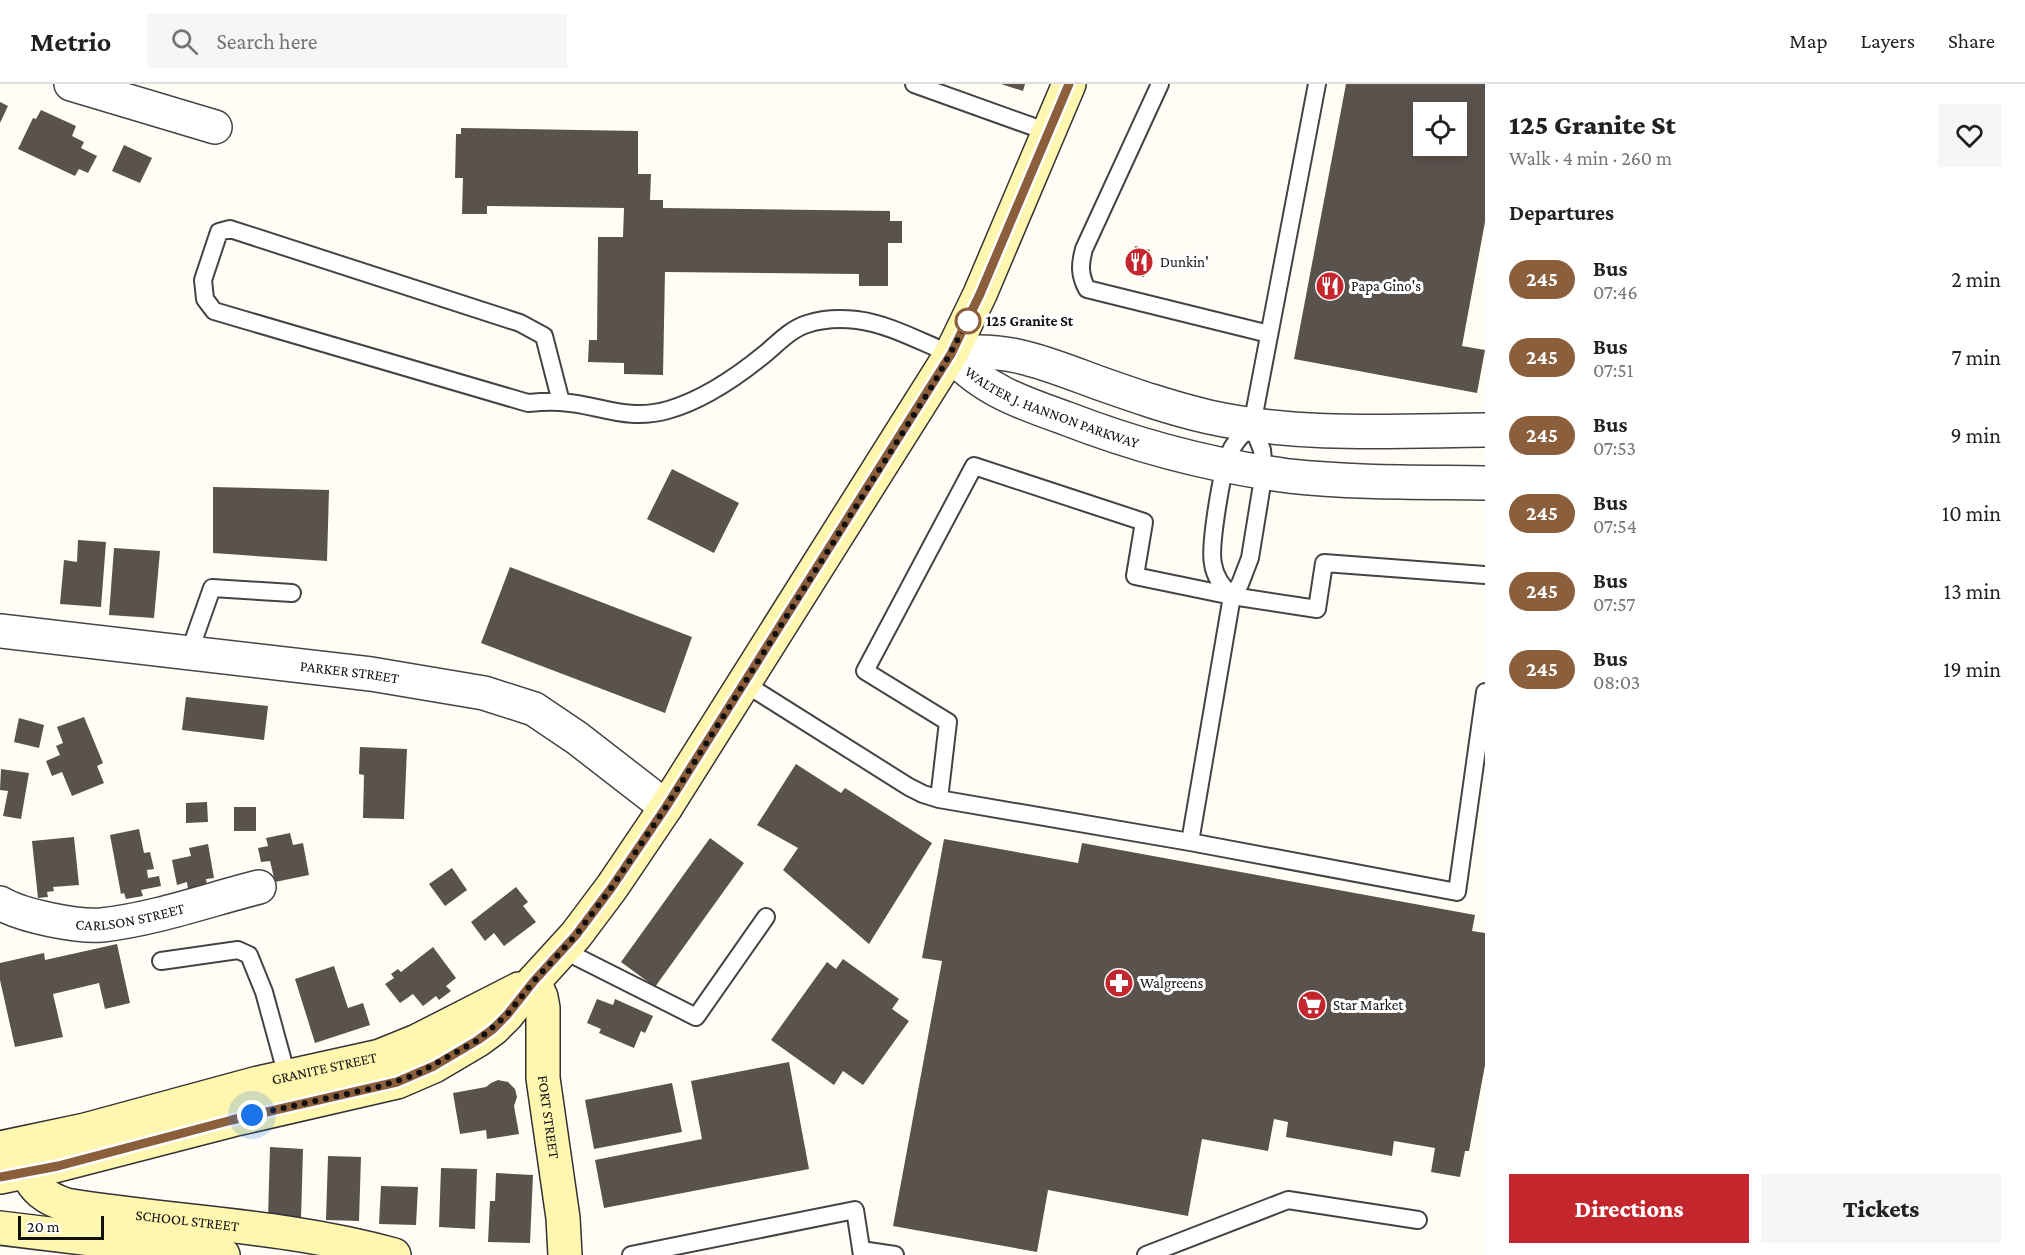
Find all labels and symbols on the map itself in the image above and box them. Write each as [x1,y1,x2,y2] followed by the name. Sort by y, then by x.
[1123,246,1155,278] restaurant icon: Dunkin'
[1160,254,1209,270] place label: Dunkin'
[1314,270,1346,302] restaurant icon: Papa Gino's
[1351,278,1421,295] place label: Papa Gino's
[955,308,981,334] marker: 125 Granite St
[986,313,1074,329] place label: 125 Granite St
[962,363,1141,451] street label: WALTER J. HANNON PARKWAY
[299,658,400,687] street label: PARKER STREET
[75,900,186,933] street label: CARLSON STREET
[1103,967,1135,999] pharmacy icon: Walgreens
[1140,975,1203,992] place label: Walgreens
[1296,989,1328,1021] supermarket icon: Star Market
[1333,997,1404,1013] place label: Star Market
[270,1049,378,1088] street label: GRANITE STREET
[535,1074,562,1160] street label: FORT STREET
[237,1100,267,1130] your location
[135,1207,240,1234] street label: SCHOOL STREET
[18,1213,104,1240] scale bar

